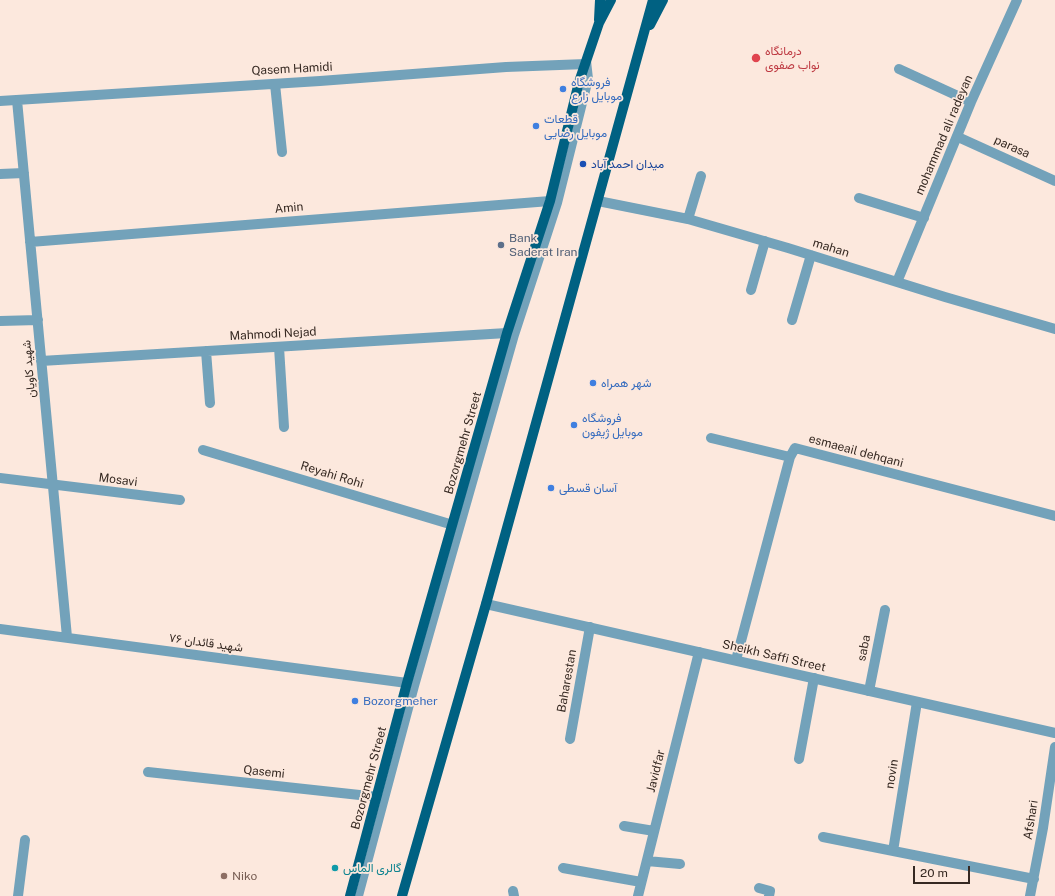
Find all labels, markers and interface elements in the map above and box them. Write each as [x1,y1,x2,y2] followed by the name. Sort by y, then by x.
[765,44,820,72] place label: درمانگاه نواب صفوی
[750,52,762,64] marker: درمانگاه نواب صفوی
[251,60,333,78] street label: Qasem Hamidi
[912,73,976,197] street label: mohammad ali radeyan
[571,75,622,103] place label: فروشگاه موبایل زارع
[558,84,568,94] marker: فروشگاه موبایل زارع
[544,112,607,140] place label: قطعات موبایل رضایی
[531,121,541,131] marker: قطعات موبایل رضایی
[992,133,1032,161] street label: parasa
[591,157,664,171] place label: میدان احمد آباد
[578,159,588,169] marker: میدان احمد آباد
[274,200,304,216] street label: Amin
[509,231,577,259] place label: Bank Saderat Iran
[811,236,851,260] street label: mahan
[496,240,506,250] marker: Bank Saderat Iran
[229,325,317,343] street label: Mahmodi Nejad
[19,340,39,398] street label: شهید کاویان
[601,376,651,390] place label: شهر همراه
[588,378,598,388] marker: شهر همراه
[441,390,485,496] street label: Bozorgmehr Street
[582,411,643,439] place label: فروشگاه موبایل ژیفون
[569,420,579,430] marker: فروشگاه موبایل ژیفون
[807,431,905,471] street label: esmaeail dehqani
[299,459,365,491] street label: Reyahi Rohi
[98,470,138,490] street label: Mosavi
[559,481,617,495] place label: آسان قسطی
[546,483,556,493] marker: آسان قسطی
[168,631,244,655] street label: شهید قائدان ۷۶
[854,634,874,662] street label: saba
[721,637,827,675] street label: Sheikh Saffi Street
[554,648,580,714] street label: Baharestan
[363,694,438,708] place label: Bozorgmeher
[350,696,360,706] marker: Bozorgmeher
[348,725,390,831] street label: Bozorgmehr Street
[644,748,668,794] street label: Javidfar
[883,758,901,790] street label: novin
[243,763,285,781] street label: Qasemi
[1021,799,1041,841] street label: Afshari
[915,858,972,884] scale bar
[343,861,401,875] place label: گالری الماس
[330,863,340,873] marker: گالری الماس
[920,866,948,880] text: 20 m
[232,869,257,883] place label: Niko
[219,871,229,881] marker: Niko

